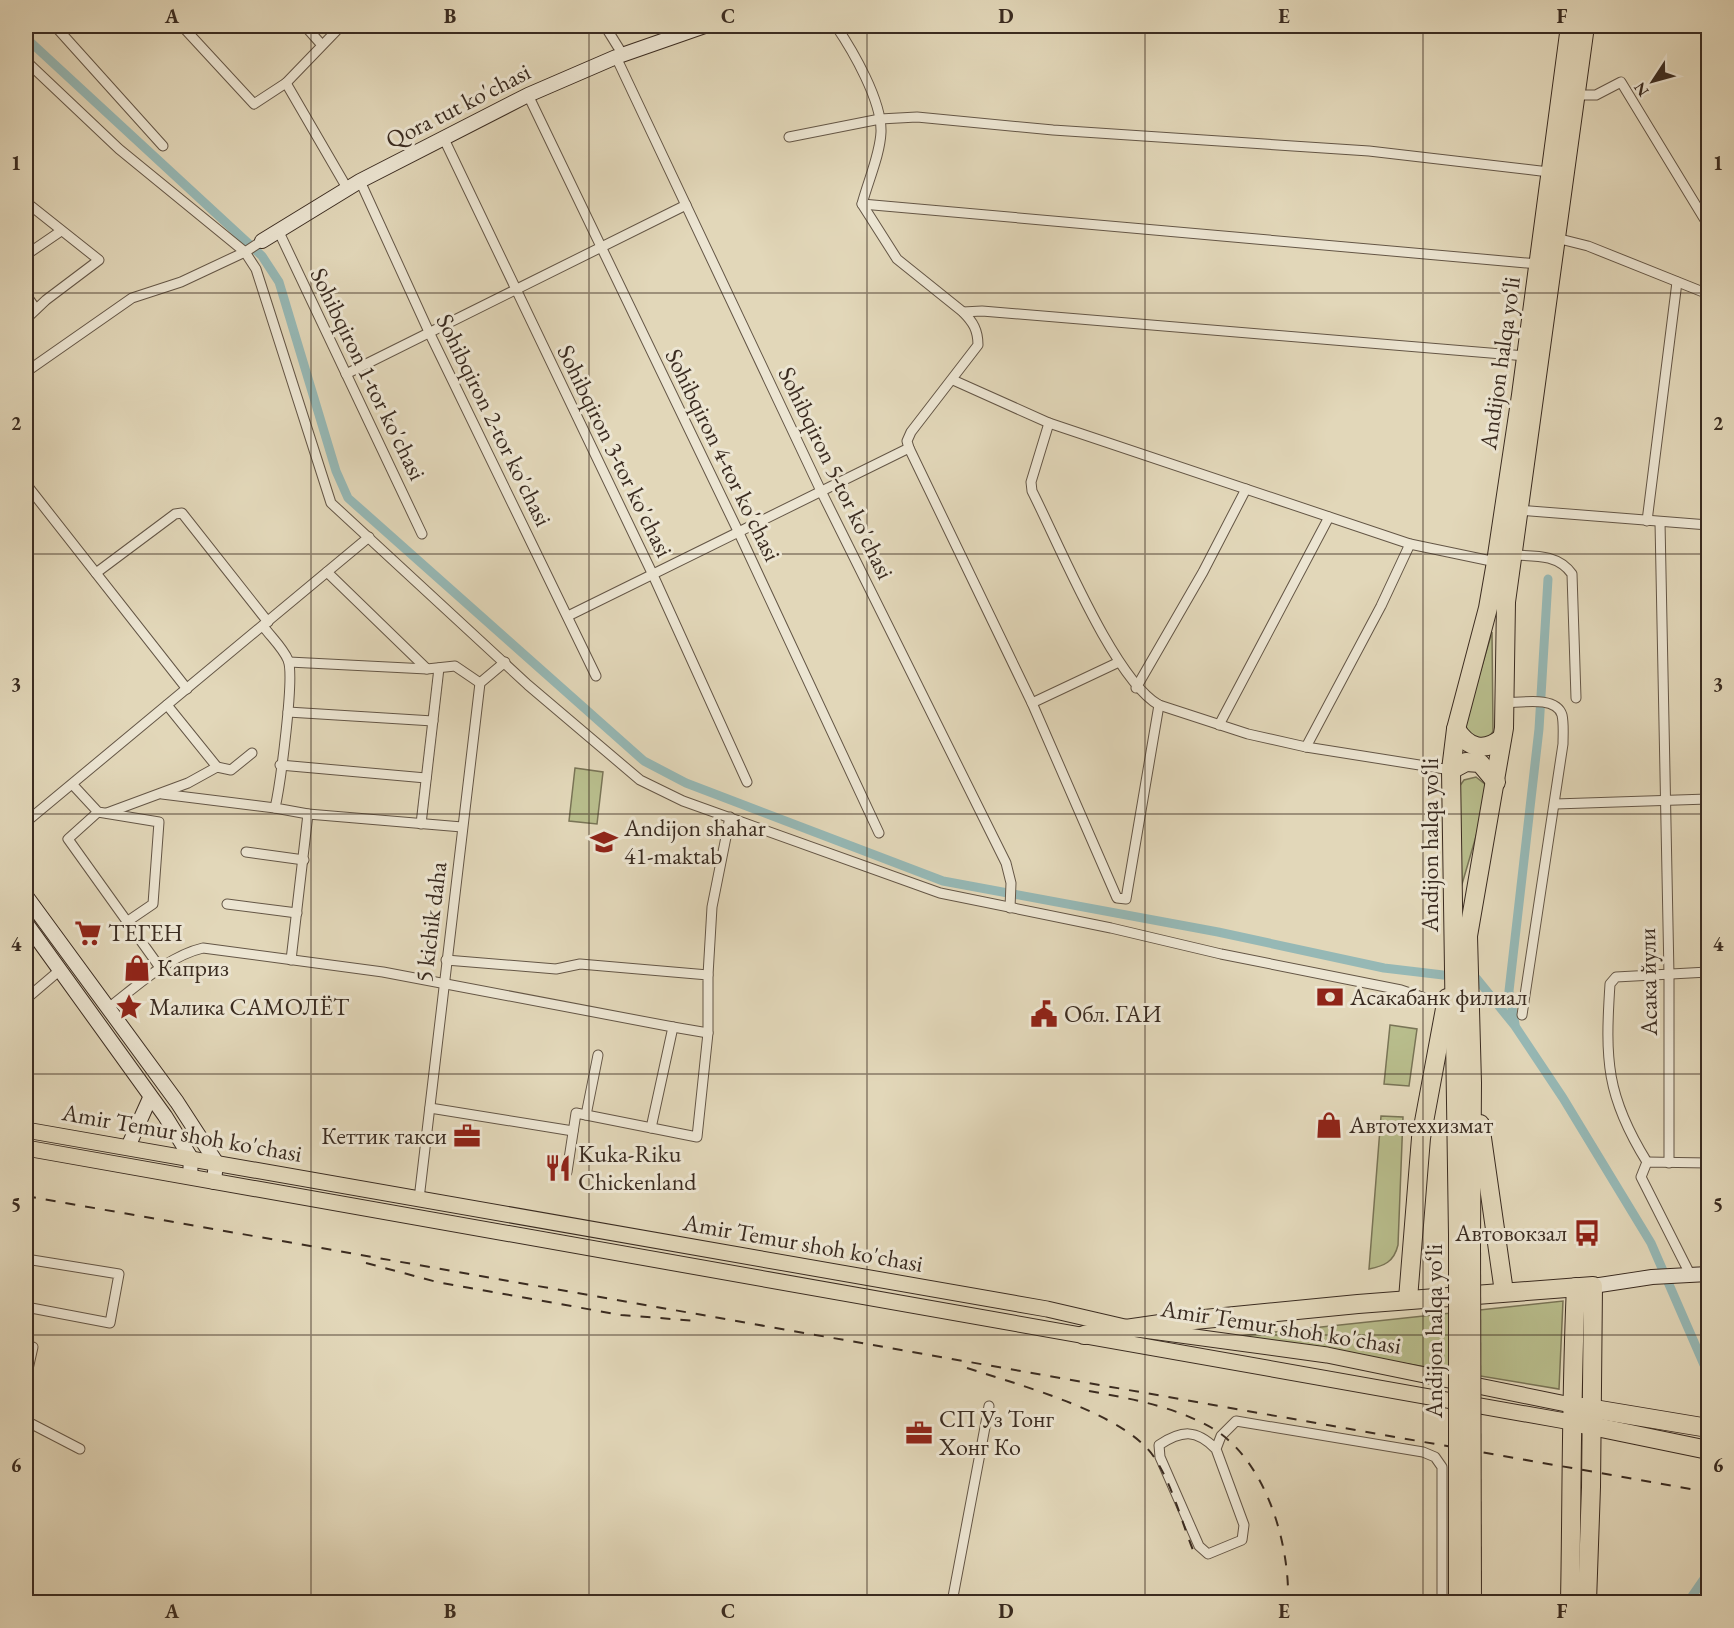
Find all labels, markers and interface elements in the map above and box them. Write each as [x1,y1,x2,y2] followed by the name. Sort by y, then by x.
[164,3,180,29] text: A
[444,3,456,29] text: B
[721,3,735,29] text: C
[998,3,1014,29] text: D
[1278,3,1290,29] text: E
[1557,3,1568,29] text: F
[1623,51,1683,111] north arrow
[380,56,535,155] street label: Qora tut ko'chasi
[1629,78,1654,101] text: N
[11,150,21,176] text: 1
[1713,150,1723,176] text: 1
[304,262,433,485] street label: Sohibqiron 1-tor ko'chasi
[1472,274,1527,452] street label: Andijon halqa yo‘li
[430,308,559,531] street label: Sohibqiron 2-tor ko'chasi
[551,339,680,562] street label: Sohibqiron 3-tor ko'chasi
[659,343,788,566] street label: Sohibqiron 4-tor ko'chasi
[772,361,901,584] street label: Sohibqiron 5-tor ko'chasi
[11,410,22,436] text: 2
[1713,410,1724,436] text: 2
[11,671,21,697] text: 3
[1713,671,1723,697] text: 3
[1414,758,1445,933] street label: Andijon halqa yo‘li
[623,812,766,871] place label: Andijon shahar 41-maktab
[589,827,619,857] school or university icon: Andijon shahar 41-maktab
[408,859,453,984] street label: 5 kichik daha
[108,917,183,948] place label: ТЕГЕН
[73,918,103,948] supermarket icon: ТЕГЕН
[1631,927,1664,1037] street label: Асака йули
[11,931,22,957] text: 4
[1713,931,1724,957] text: 4
[157,952,229,983] place label: Каприз
[122,953,152,983] shop icon: Каприз
[1349,981,1527,1012] place label: Асакабанк филиал
[1315,982,1345,1012] bank icon: Асакабанк филиал
[149,991,350,1022] place label: Малика САМОЛЁТ
[114,992,144,1022] place icon: Малика САМОЛЁТ
[1064,998,1161,1029] place label: Обл. ГАИ
[1029,999,1059,1029] public building icon: Обл. ГАИ
[59,1096,305,1169] street label: Amir Temur shoh ko'chasi
[1348,1109,1493,1140] place label: Автотеххизмат
[1314,1110,1344,1140] shop icon: Автотеххизмат
[321,1120,447,1151] place label: Кеттик такси
[452,1121,482,1151] office icon: Кеттик такси
[578,1138,697,1197] place label: Kuka-Riku Chickenland
[543,1153,573,1183] restaurant icon: Kuka-Riku Chickenland
[11,1191,21,1217] text: 5
[1713,1191,1723,1217] text: 5
[680,1206,926,1279] street label: Amir Temur shoh ko'chasi
[1454,1217,1567,1248] place label: Автовокзал
[1572,1218,1602,1248] bus stop icon: Автовокзал
[1418,1244,1449,1419] street label: Andijon halqa yo‘li
[1158,1292,1404,1361] street label: Amir Temur shoh ko'chasi
[938,1403,1055,1462] place label: СП Уз Тонг Хонг Ко
[904,1418,934,1448] office icon: СП Уз Тонг Хонг Ко
[11,1452,22,1478] text: 6
[1713,1452,1724,1478] text: 6
[164,1598,180,1624] text: A
[444,1598,456,1624] text: B
[721,1598,735,1624] text: C
[998,1598,1014,1624] text: D
[1278,1598,1290,1624] text: E
[1557,1598,1568,1624] text: F

